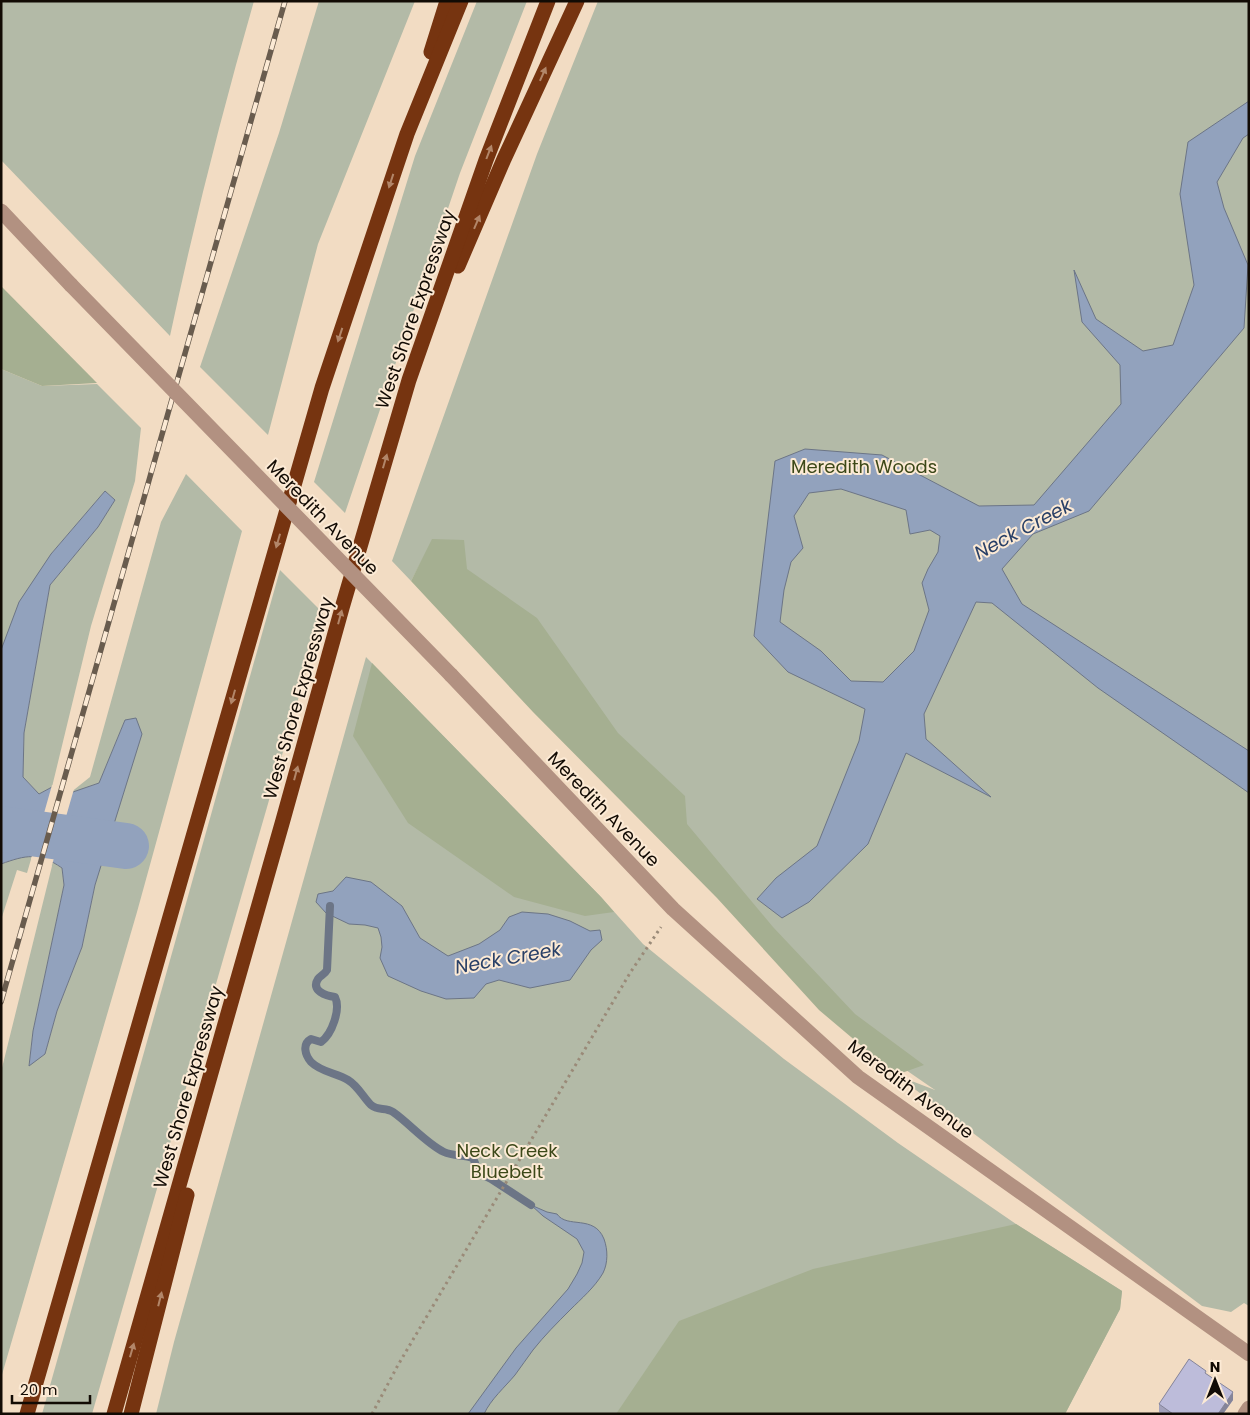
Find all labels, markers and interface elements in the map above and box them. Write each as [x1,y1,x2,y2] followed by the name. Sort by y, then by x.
[539,67,547,81] one-way arrow
[485,144,493,159] one-way arrow
[387,173,394,188] one-way arrow
[369,206,461,412] street label: West Shore Expressway
[474,215,482,229] one-way arrow
[336,328,344,343] one-way arrow
[382,453,390,468] one-way arrow
[261,454,385,580] street label: Meredith Avenue
[791,454,937,479] park label: Meredith Woods
[969,491,1078,566] water label: Neck Creek
[274,534,282,549] one-way arrow
[257,594,339,802] street label: West Shore Expressway
[336,609,344,624] one-way arrow
[229,690,237,705] one-way arrow
[542,746,666,872] street label: Meredith Avenue
[293,766,301,781] one-way arrow
[453,935,564,981] water label: Neck Creek
[147,983,229,1191] street label: West Shore Expressway
[843,1033,979,1145] street label: Meredith Avenue
[456,1138,558,1184] park label: Neck Creek Bluebelt
[156,1291,164,1306] one-way arrow
[129,1342,137,1357] one-way arrow
[1190,1355,1240,1405] north arrow
[1210,1357,1220,1377] text: N
[12,1372,90,1404] scale bar
[20,1379,58,1400] text: 20 m

